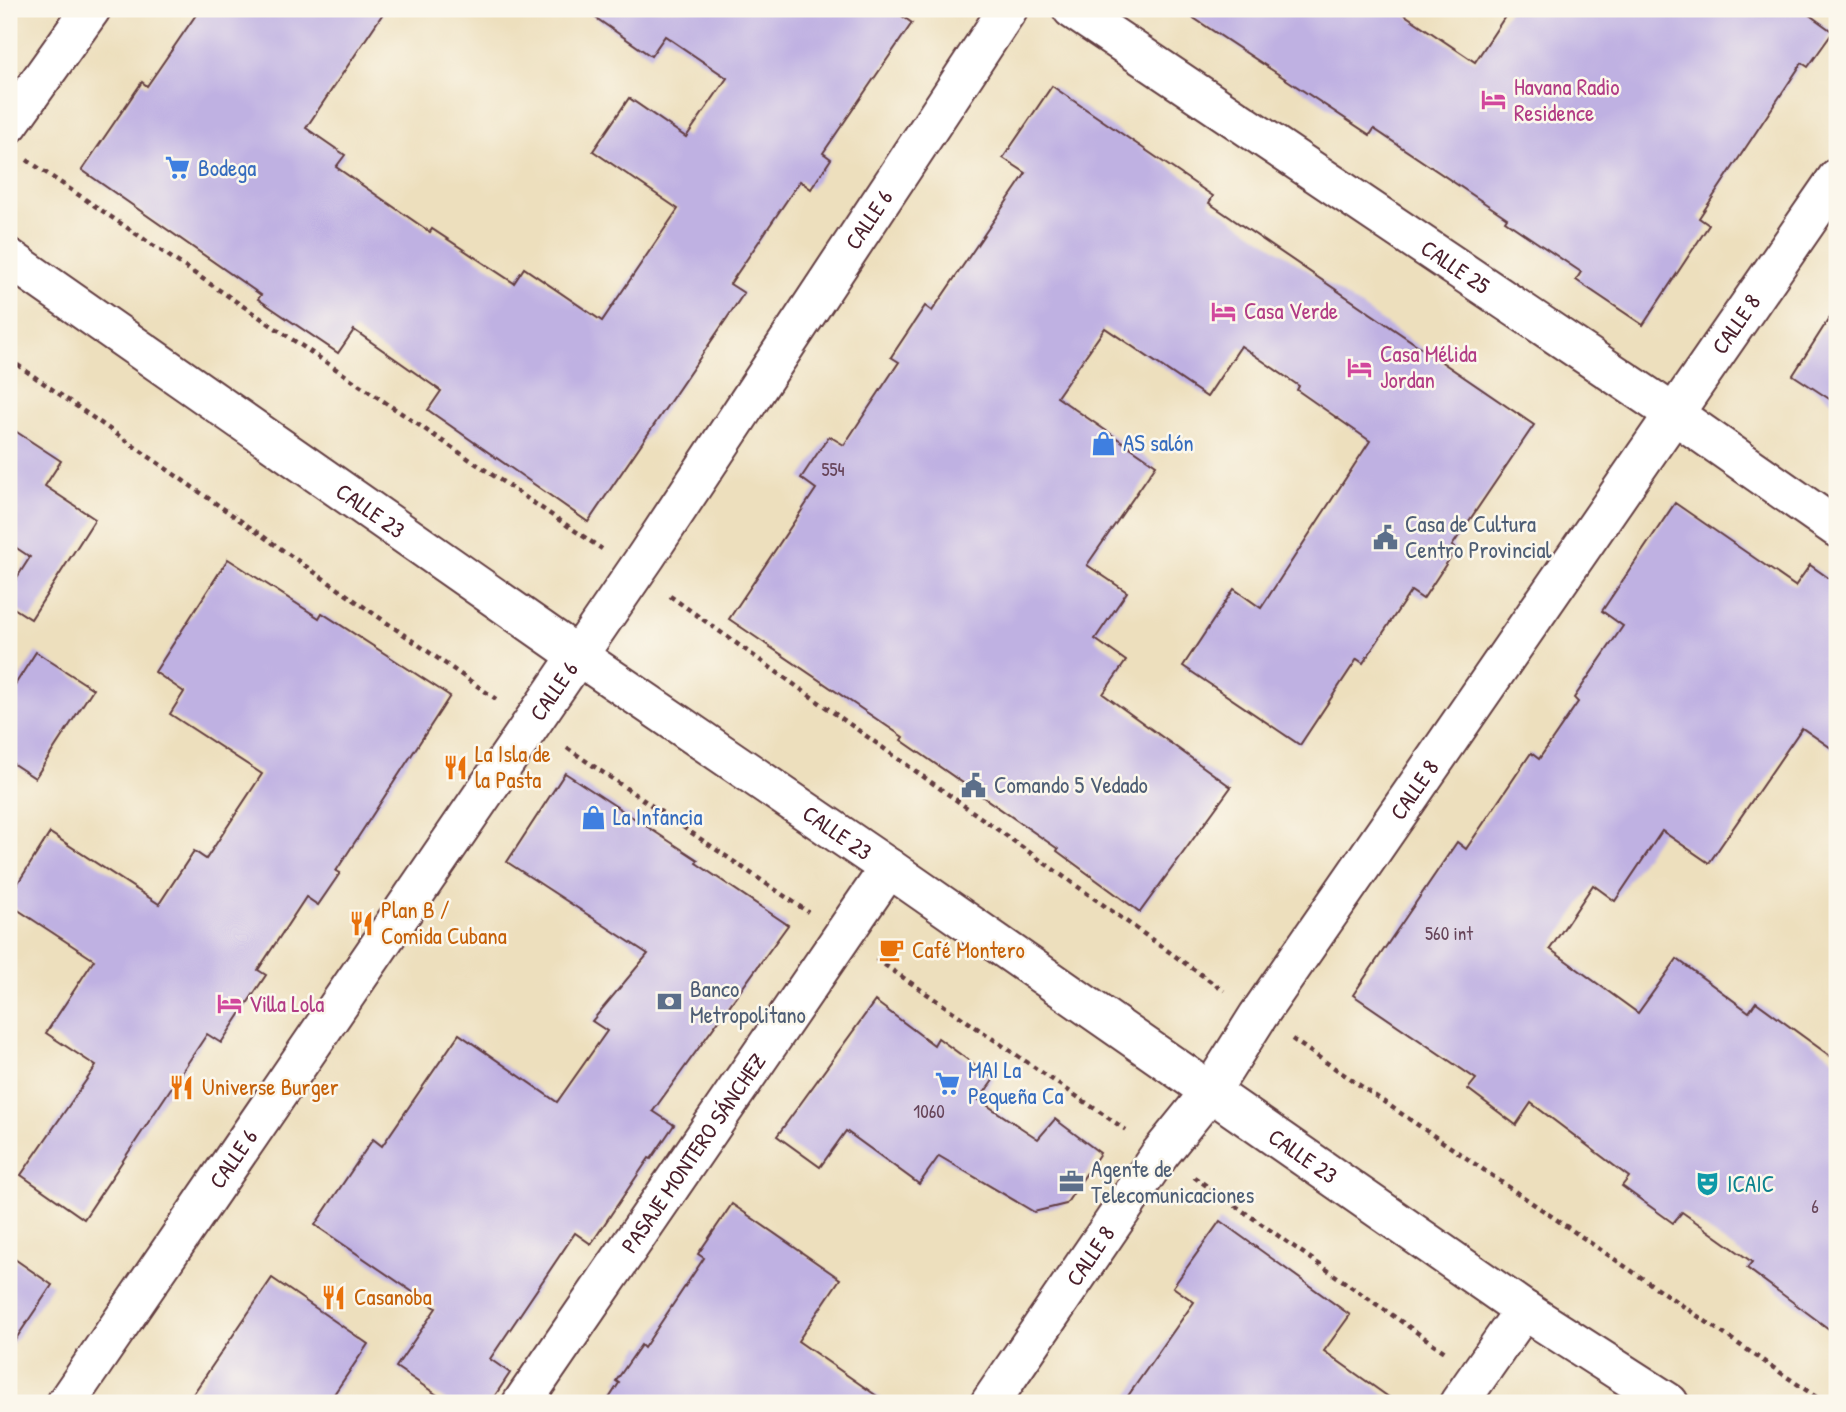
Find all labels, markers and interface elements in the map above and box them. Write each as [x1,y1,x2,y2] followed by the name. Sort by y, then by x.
[1514,71,1620,128] place label: Havana Radio Residence
[1480,86,1508,114] hotel icon: Havana Radio Residence
[198,152,256,183] place label: Bodega
[164,154,192,182] supermarket icon: Bodega
[837,183,899,255] street label: CALLE 6
[1415,232,1496,301] street label: CALLE 25
[1704,288,1767,360] street label: CALLE 8
[1244,295,1338,326] place label: Casa Verde
[1210,297,1238,325] hotel icon: Casa Verde
[1380,338,1477,395] place label: Casa Mélida Jordan
[1346,353,1374,381] hotel icon: Casa Mélida Jordan
[1123,427,1194,458] place label: AS salón
[1089,429,1117,457] shop icon: AS salón
[821,456,845,482] house number: 554
[330,475,411,545] street label: CALLE 23
[1405,508,1553,565] place label: Casa de Cultura Centro Provincial
[1371,523,1399,551] public building icon: Casa de Cultura Centro Provincial
[522,655,585,727] street label: CALLE 6
[475,738,551,795] place label: La Isla de la Pasta
[441,753,469,781] restaurant icon: La Isla de la Pasta
[1382,753,1446,826] street label: CALLE 8
[994,769,1148,800] place label: Comando 5 Vedado
[960,771,988,799] public building icon: Comando 5 Vedado
[797,798,878,867] street label: CALLE 23
[613,801,702,832] place label: La Infancia
[579,803,607,831] shop icon: La Infancia
[381,894,507,951] place label: Plan B / Comida Cubana
[347,909,375,937] restaurant icon: Plan B / Comida Cubana
[1425,920,1473,946] house number: 560 int
[912,934,1025,965] place label: Café Montero
[878,936,906,964] cafe icon: Café Montero
[690,973,806,1030] place label: Banco Metropolitano
[249,988,324,1019] place label: Villa Lola
[656,988,684,1016] bank icon: Banco Metropolitano
[215,990,243,1018] hotel icon: Villa Lola
[614,1047,773,1259] street label: PASAJE MONTERO SÁNCHEZ
[968,1054,1064,1111] place label: MAI La Pequeña Ca
[934,1069,962,1097] supermarket icon: MAI La Pequeña Ca
[202,1071,339,1102] place label: Universe Burger
[168,1073,196,1101] restaurant icon: Universe Burger
[913,1098,945,1124] house number: 1060
[1262,1121,1344,1191] street label: CALLE 23
[202,1123,264,1194] street label: CALLE 6
[1091,1153,1255,1210] place label: Agente de Telecomunicaciones
[1057,1168,1085,1196] office icon: Agente de Telecomunicaciones
[1727,1168,1774,1199] place label: ICAIC
[1693,1170,1721,1198] theatre icon: ICAIC
[1811,1193,1819,1219] house number: 6
[1058,1220,1121,1292] street label: CALLE 8
[354,1281,432,1312] place label: Casanoba
[320,1283,348,1311] restaurant icon: Casanoba

